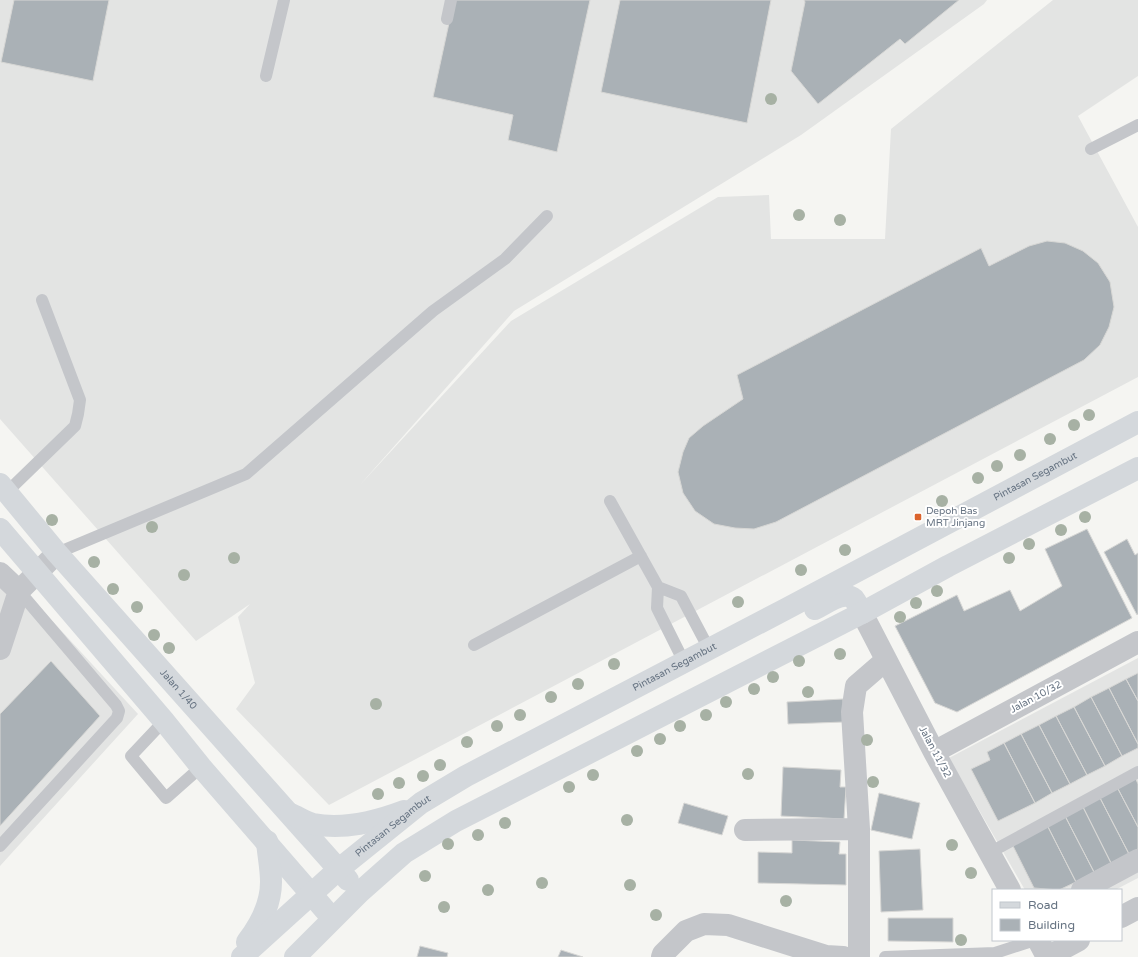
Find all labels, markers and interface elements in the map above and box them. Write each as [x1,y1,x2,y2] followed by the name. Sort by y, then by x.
[991,449,1079,504] street label: Pintasan Segambut
[926,505,985,529] place label: Depoh Bas MRT Jinjang
[913,512,923,522] marker: Depoh Bas MRT Jinjang
[631,640,719,694] street label: Pintasan Segambut
[157,667,199,712] street label: Jalan 1/40
[1008,678,1064,716] street label: Jalan 10/32
[916,724,954,780] street label: Jalan 11/32
[353,793,433,860] street label: Pintasan Segambut
[992,889,1122,941] legend
[1028,898,1058,912] text: Road
[1028,918,1075,932] text: Building

